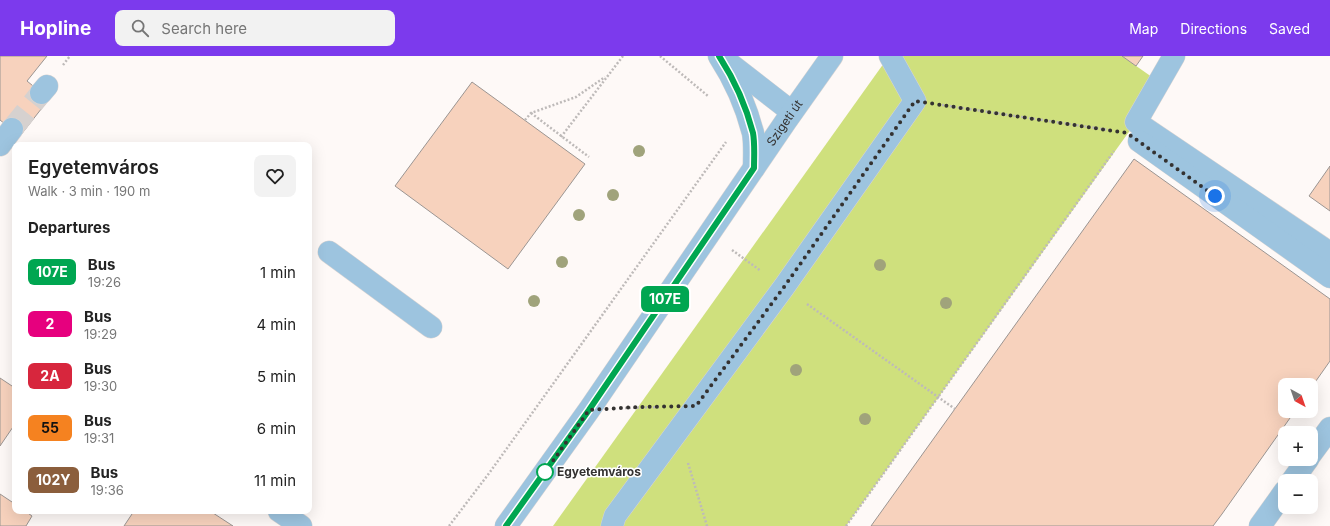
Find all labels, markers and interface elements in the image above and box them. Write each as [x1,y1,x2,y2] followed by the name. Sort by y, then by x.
[115,10,395,46] search box
[20,17,91,40] text: Hopline
[129,17,151,39] icon: search
[161,19,247,38] text: Search here
[1129,20,1158,37] text: Map
[1180,20,1247,37] text: Directions
[1269,20,1310,37] text: Saved
[763,97,806,149] street label: Szigeti út
[254,155,296,197] button: heart
[28,156,159,179] text: Egyetemváros
[28,183,150,199] text: Walk · 3 min · 190 m
[1205,186,1225,206] your location
[28,218,110,237] text: Departures
[88,255,116,274] text: Bus
[36,263,68,280] text: 107E
[260,263,296,282] text: 1 min
[88,274,121,290] text: 19:26
[637,286,693,312] line badge: 107E
[649,290,681,307] text: 107E
[84,307,112,326] text: Bus
[46,315,54,332] text: 2
[256,315,296,334] text: 4 min
[84,326,117,342] text: 19:29
[84,359,112,378] text: Bus
[40,367,60,384] text: 2A
[257,367,296,386] text: 5 min
[84,378,117,394] text: 19:30
[1278,378,1318,418] north arrow
[1278,378,1318,514] map controls
[84,411,112,430] text: Bus
[41,419,59,436] text: 55
[257,419,296,438] text: 6 min
[1278,426,1318,466] button: +
[84,430,114,446] text: 19:31
[91,463,118,482] text: Bus
[536,463,554,481] marker: Egyetemváros
[557,464,641,479] place label: Egyetemváros
[36,471,71,488] text: 102Y
[254,471,296,490] text: 11 min
[1278,474,1318,514] button: −
[91,482,124,498] text: 19:36

